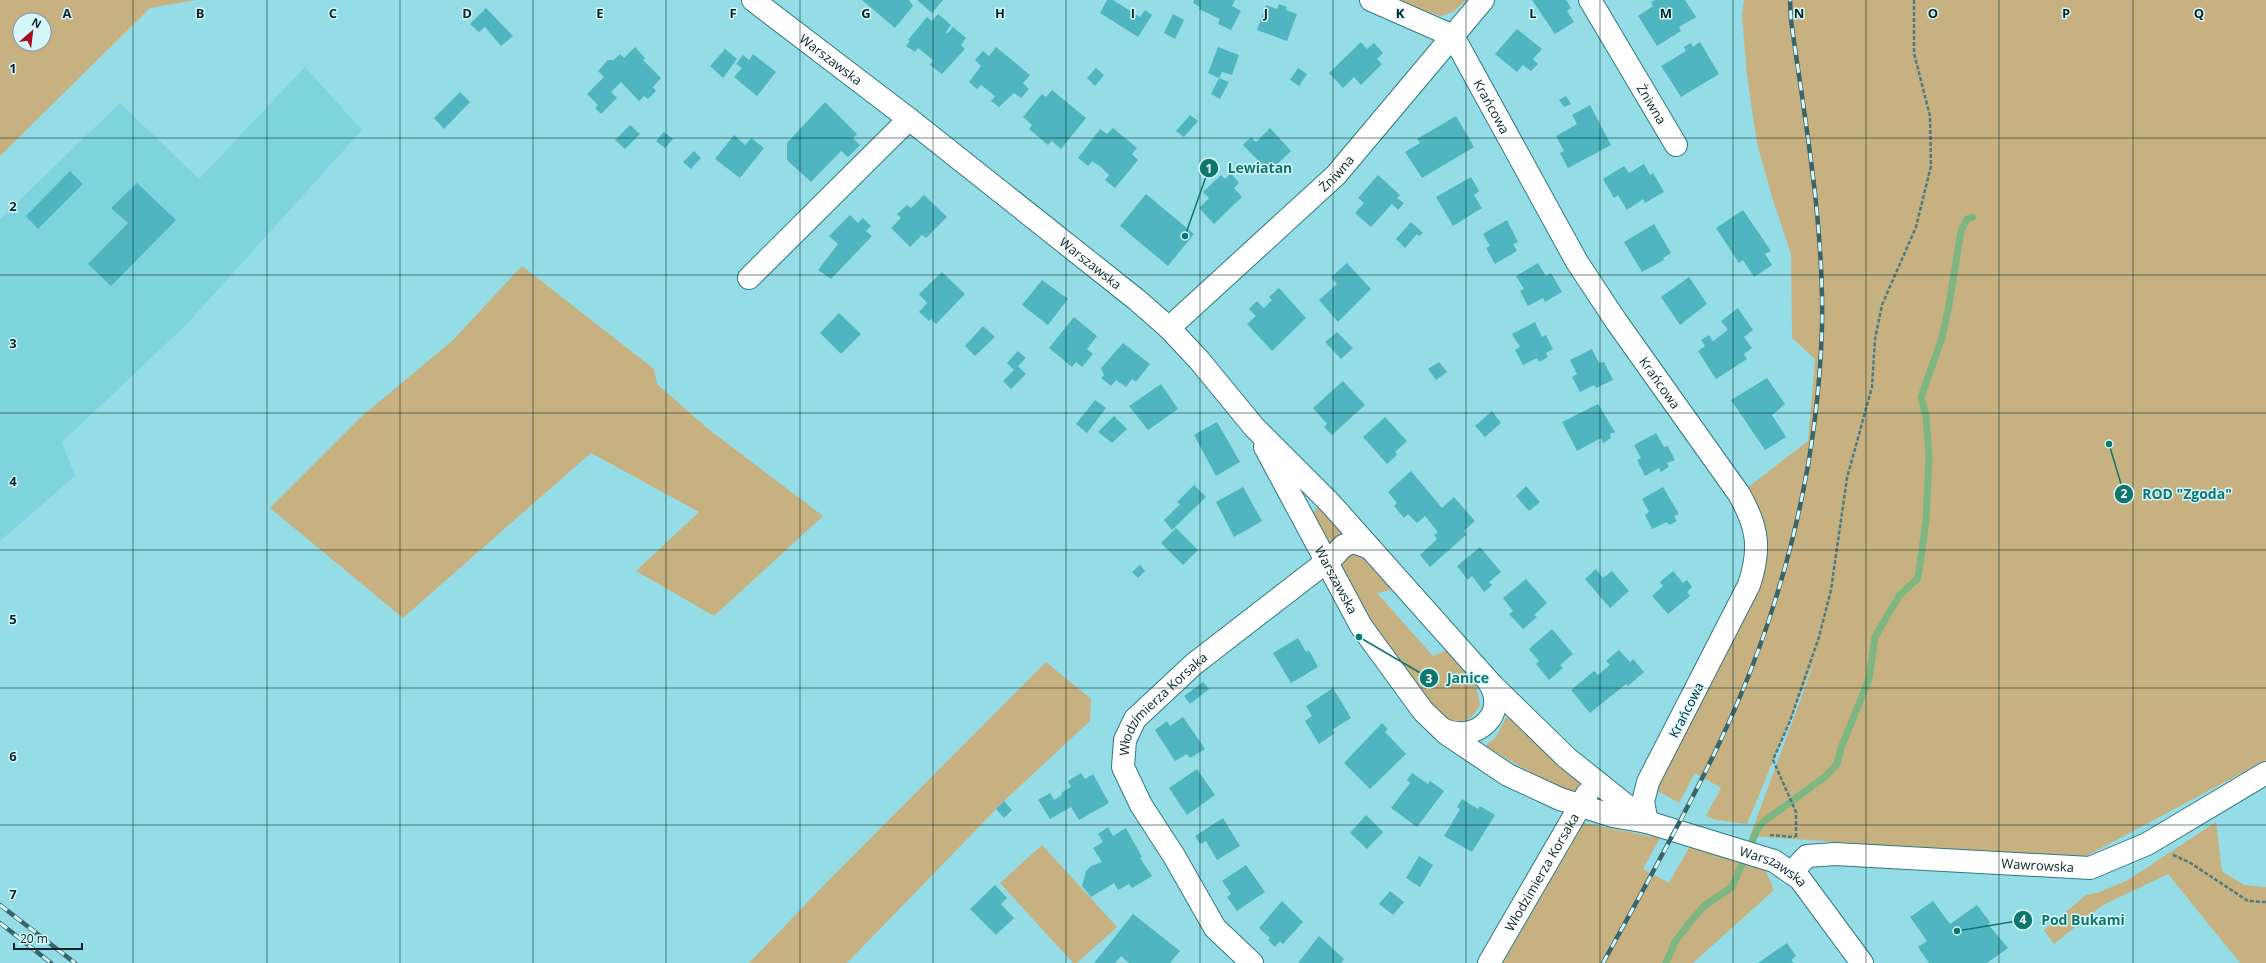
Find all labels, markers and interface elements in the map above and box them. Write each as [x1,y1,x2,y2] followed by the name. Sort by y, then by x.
[63,4,72,22] text: A
[196,4,205,22] text: B
[329,4,337,22] text: C
[462,4,472,22] text: D
[596,4,604,22] text: E
[729,4,737,22] text: F
[861,4,871,22] text: G
[995,4,1005,22] text: H
[1131,4,1135,22] text: I
[1263,4,1268,22] text: J
[1396,4,1405,22] text: K
[1529,4,1537,22] text: L
[1660,4,1672,22] text: M
[1794,4,1804,22] text: N
[1928,4,1938,22] text: O
[2062,4,2070,22] text: P
[2194,4,2204,22] text: Q
[12,12,52,52] north arrow
[29,14,44,31] text: N
[796,30,866,89] street label: Warszawska
[9,59,17,77] text: 1
[1469,76,1514,137] street label: Krańcowa
[1633,81,1671,128] street label: Żniwna
[1315,151,1358,195] street label: Żniwna
[1199,155,1300,181] callout: Lewiatan
[1228,158,1292,177] text: Lewiatan
[1206,160,1212,177] text: 1
[9,197,17,215] text: 2
[1056,233,1125,293] street label: Warszawska
[9,334,17,352] text: 3
[1635,353,1685,413] street label: Krańcowa
[9,472,17,490] text: 4
[2114,481,2240,507] callout: ROD "Zgoda"
[2142,484,2232,503] text: ROD "Zgoda"
[2121,485,2128,502] text: 2
[1311,543,1362,617] street label: Warszawska
[9,610,17,628] text: 5
[1115,648,1211,756] street label: Włodzimierza Korsaka
[1419,665,1497,691] callout: Janice
[1445,668,1489,687] text: Janice
[1426,670,1433,687] text: 3
[1664,679,1708,741] street label: Krańcowa
[9,747,17,765] text: 6
[1500,810,1583,935] street label: Włodzimierza Korsaka
[1737,842,1812,890] street label: Warszawska
[2001,854,2075,876] street label: Wawrowska
[9,885,17,903] text: 7
[2013,907,2133,933] callout: Pod Bukami
[2041,910,2125,929] text: Pod Bukami
[2020,911,2027,928] text: 4
[14,925,82,951] scale bar
[20,930,48,947] text: 20 m

